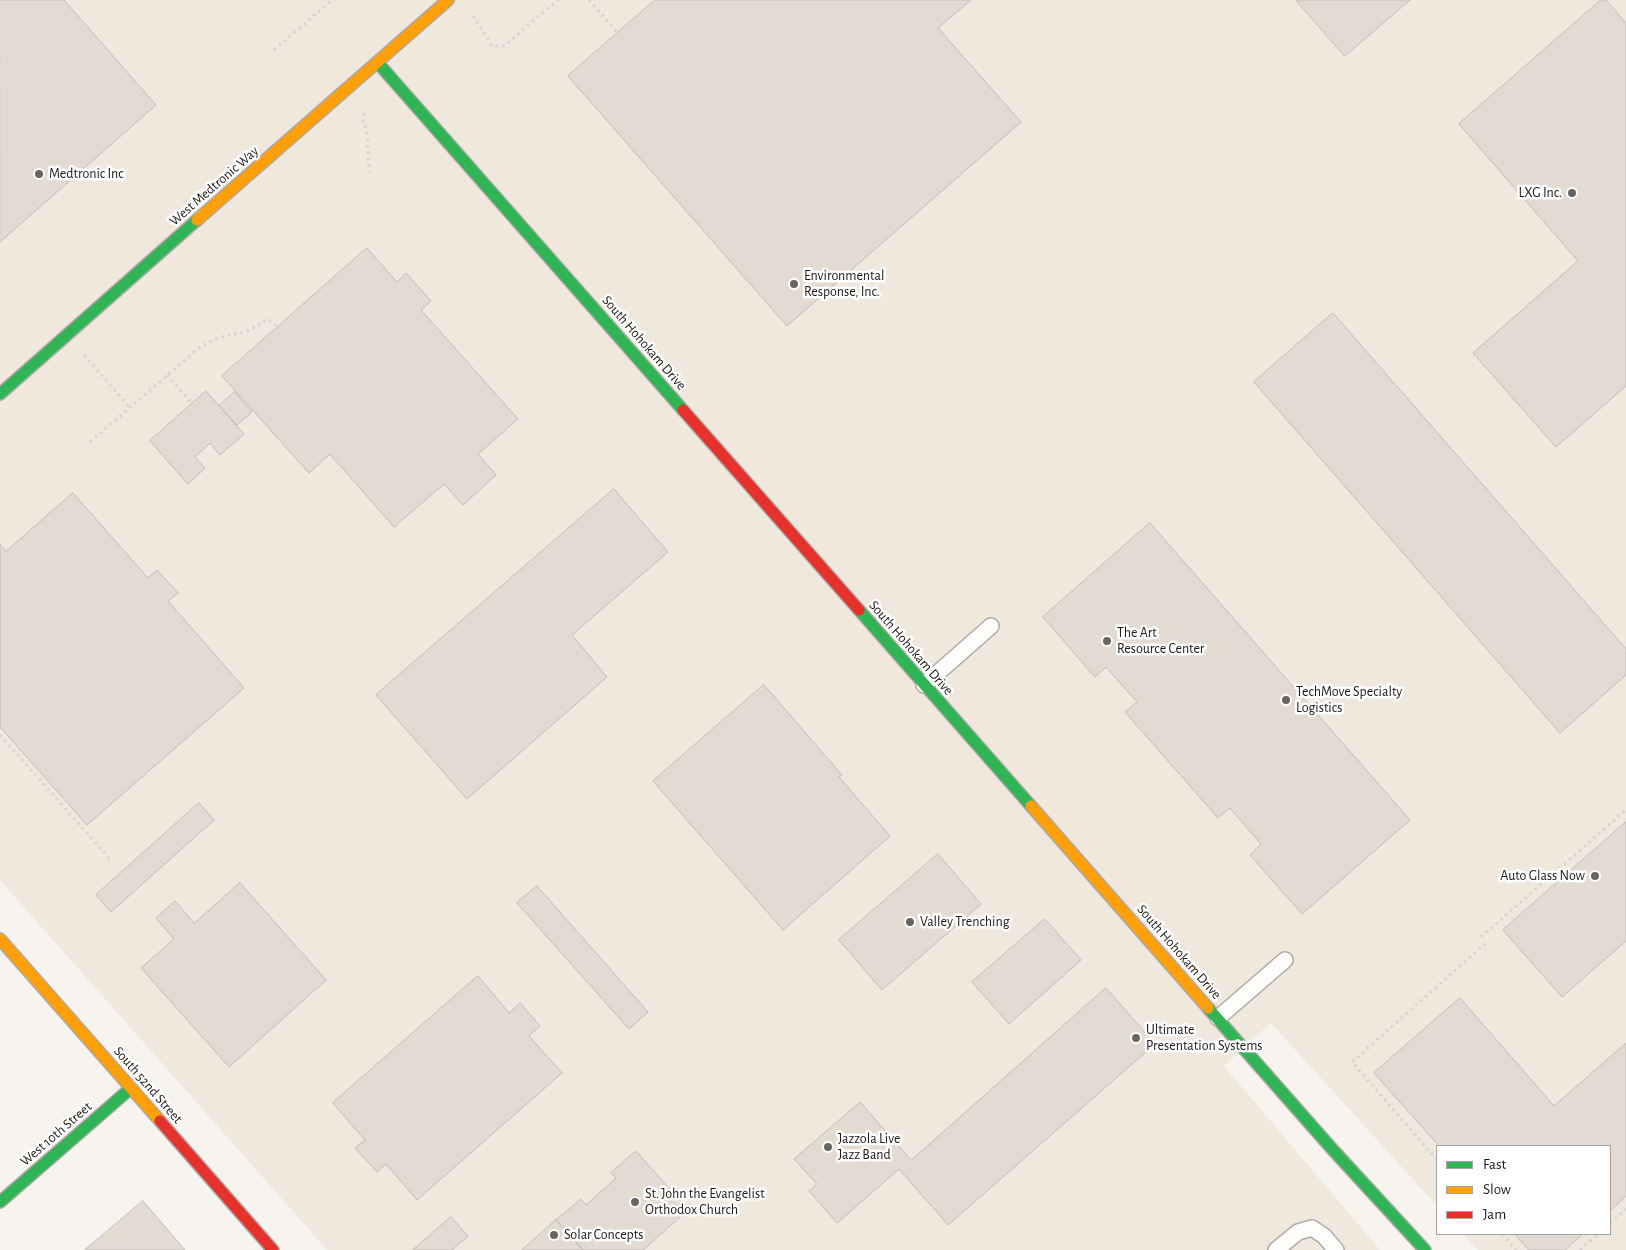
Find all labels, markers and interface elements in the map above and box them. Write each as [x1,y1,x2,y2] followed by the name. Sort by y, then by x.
[166,143,262,229] street label: West Medtronic Way
[49,166,124,182] place label: Medtronic Inc
[33,168,45,180] marker: Medtronic Inc
[1518,185,1562,201] place label: LXG Inc.
[1566,187,1578,199] marker: LXG Inc.
[804,268,884,300] place label: Environmental Response, Inc.
[788,278,800,290] marker: Environmental Response, Inc.
[598,292,690,394] street label: South Hohokam Drive
[865,597,957,699] street label: South Hohokam Drive
[1117,625,1204,658] place label: The Art Resource Center
[1101,635,1113,647] marker: The Art Resource Center
[1296,684,1402,716] place label: TechMove Specialty Logistics
[1280,694,1292,706] marker: TechMove Specialty Logistics
[1500,868,1585,884] place label: Auto Glass Now
[1589,870,1601,882] marker: Auto Glass Now
[1133,901,1225,1003] street label: South Hohokam Drive
[920,914,1010,930] place label: Valley Trenching
[904,916,916,928] marker: Valley Trenching
[1146,1022,1263,1054] place label: Ultimate Presentation Systems
[1130,1032,1142,1044] marker: Ultimate Presentation Systems
[110,1043,186,1127] street label: South 52nd Street
[17,1098,95,1170] street label: West 10th Street
[838,1131,900,1164] place label: Jazzola Live Jazz Band
[822,1141,834,1153] marker: Jazzola Live Jazz Band
[1436,1145,1611,1235] legend
[1483,1157,1506,1172] text: Fast
[1483,1182,1511,1197] text: Slow
[645,1186,765,1218] place label: St. John the Evangelist Orthodox Church
[629,1196,641,1208] marker: St. John the Evangelist Orthodox Church
[1483,1207,1506,1222] text: Jam
[564,1227,643,1243] place label: Solar Concepts
[548,1229,560,1241] marker: Solar Concepts

